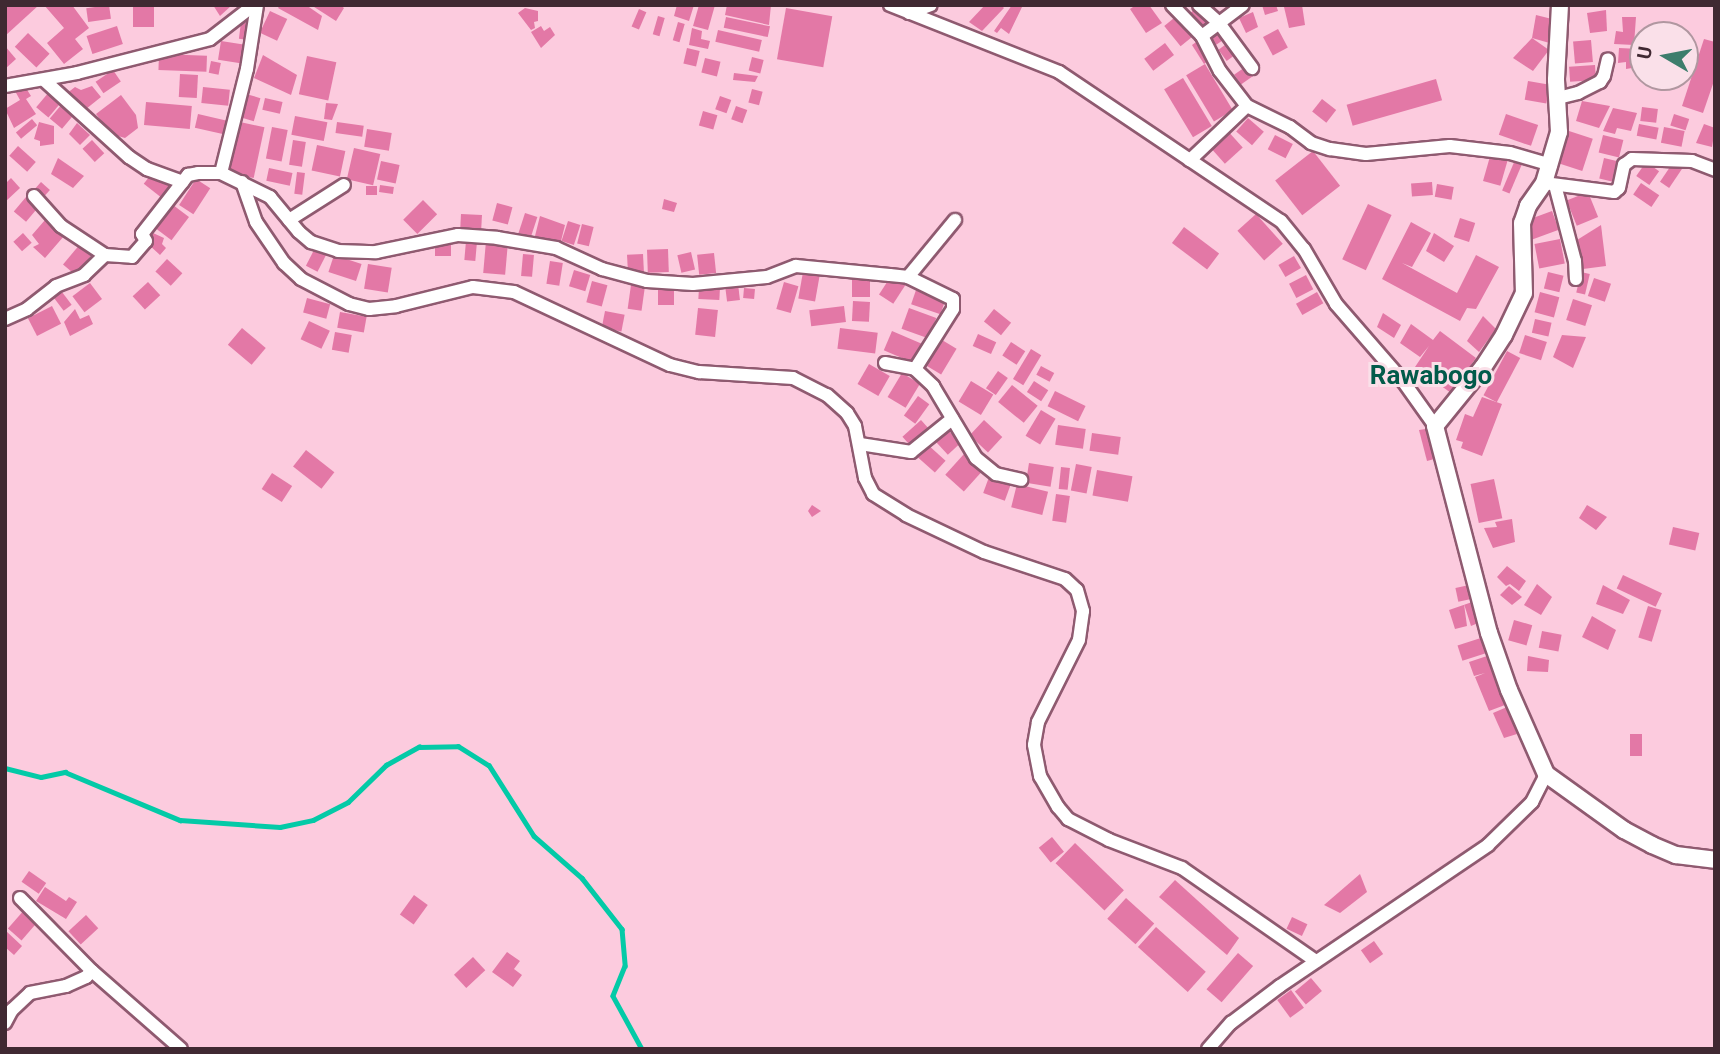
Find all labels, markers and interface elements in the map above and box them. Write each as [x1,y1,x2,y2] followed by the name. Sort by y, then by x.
[1629,21,1699,91] north arrow
[1632,44,1657,61] text: U
[1370,360,1492,392] district label: Rawabogo

